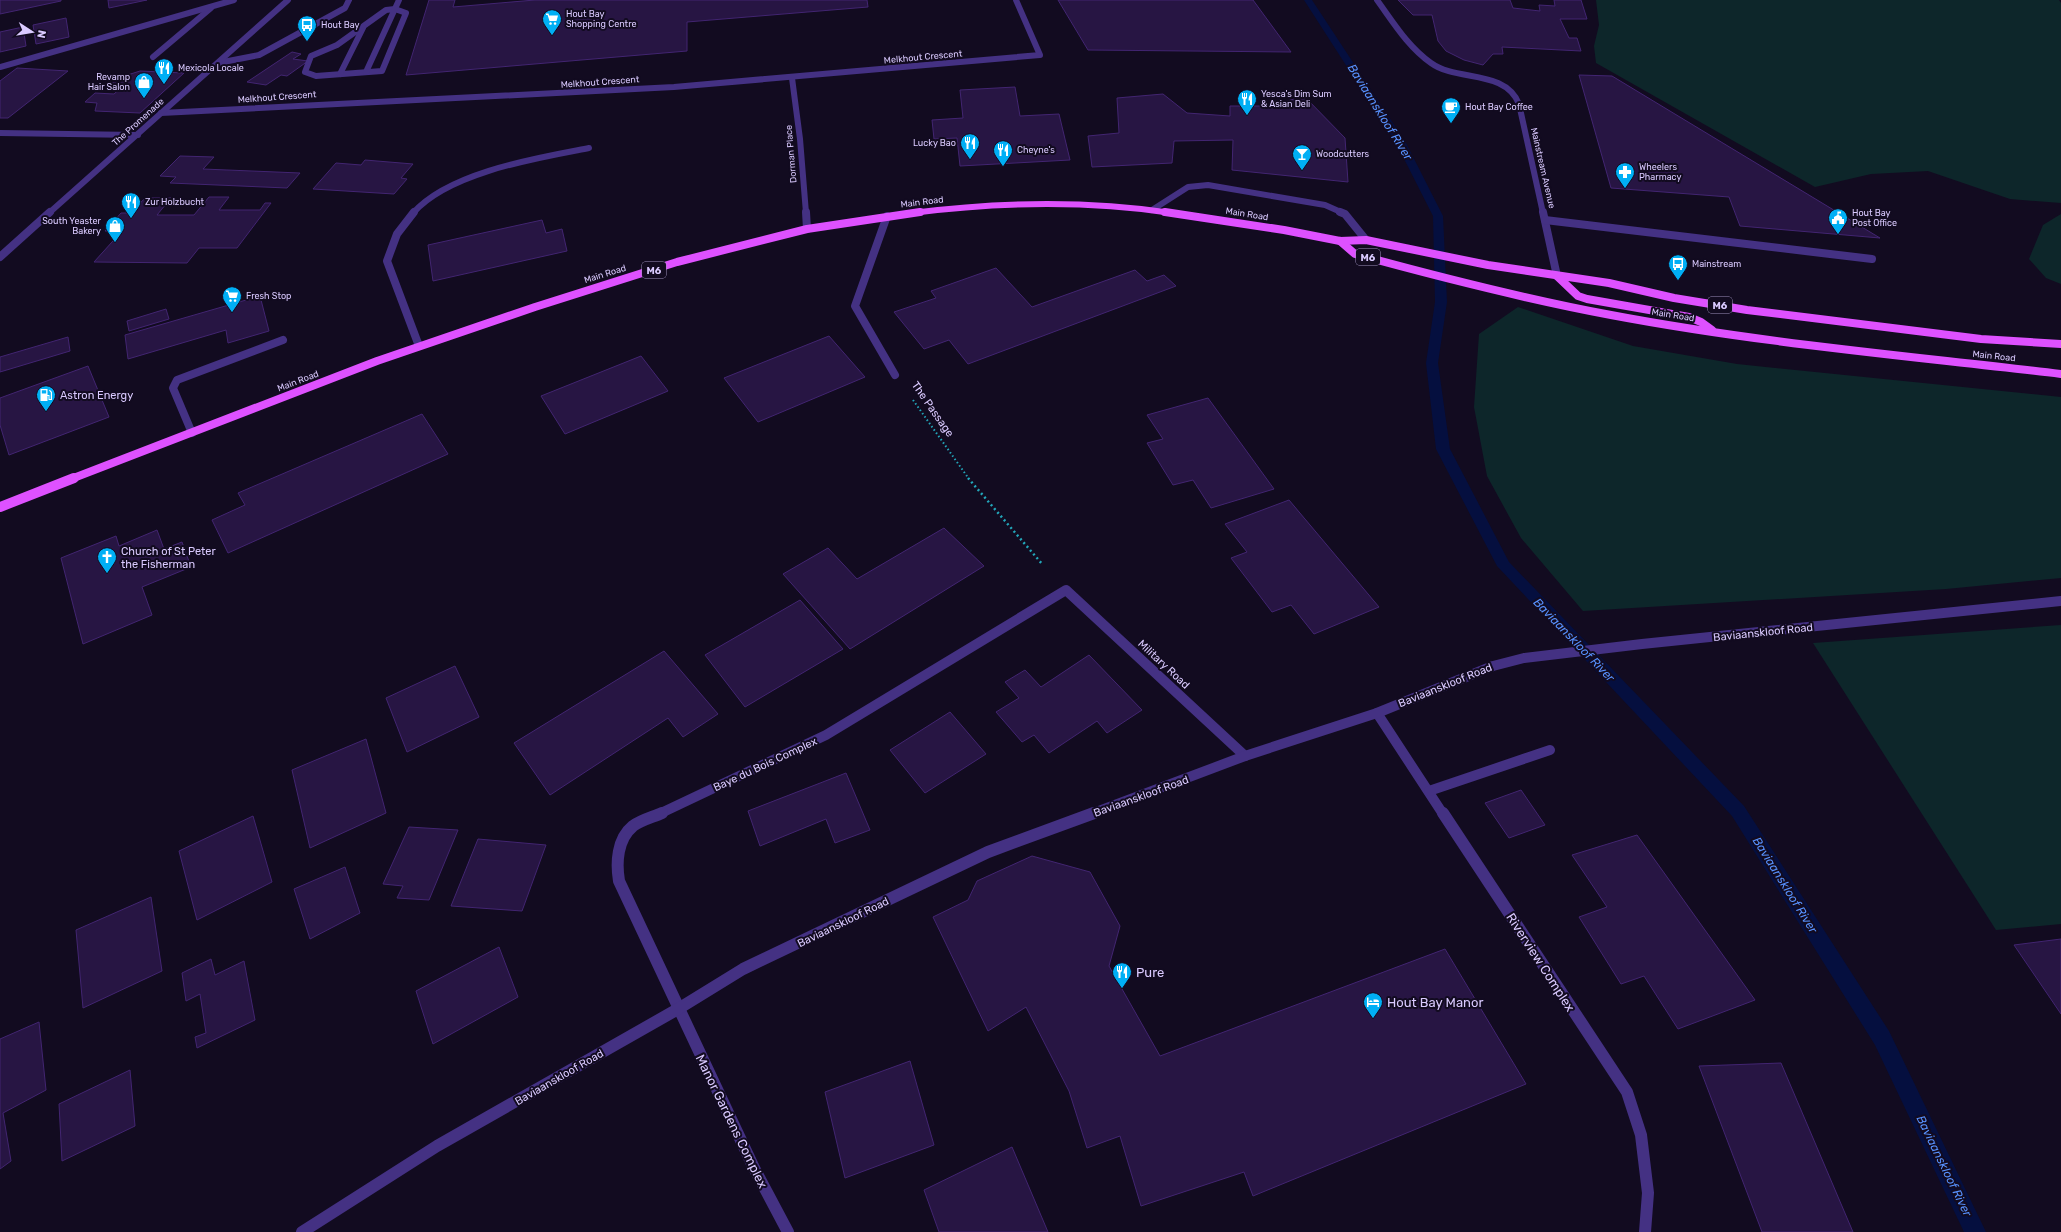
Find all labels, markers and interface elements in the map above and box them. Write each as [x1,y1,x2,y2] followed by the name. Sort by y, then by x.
[541,8,563,36] supermarket icon: Hout Bay Shopping Centre
[566,9,637,29] place label: Hout Bay Shopping Centre
[12,12,52,52] north arrow
[296,14,318,42] bus stop icon: Hout Bay
[321,20,360,30] place label: Hout Bay
[34,29,48,39] text: N
[883,49,963,65] street label: Melkhout Crescent
[153,57,175,85] restaurant icon: Mexicola Locale
[1345,61,1415,163] water label: Baviaanskloof River
[178,63,244,73] place label: Mexicola Locale
[133,71,155,99] shop icon: Revamp Hair Salon
[88,72,130,92] place label: Revamp Hair Salon
[560,74,640,90] street label: Melkhout Crescent
[1236,88,1258,116] restaurant icon: Yesca's Dim Sum & Asian Deli
[237,89,317,105] street label: Melkhout Crescent
[1261,89,1332,109] place label: Yesca's Dim Sum & Asian Deli
[110,96,166,148] street label: The Promenade
[1440,96,1462,124] cafe icon: Hout Bay Coffee
[1465,102,1533,112] place label: Hout Bay Coffee
[783,124,799,184] street label: Dorman Place
[1529,127,1557,209] street label: Mainstream Avenue
[959,132,981,160] restaurant icon: Lucky Bao
[913,138,956,148] place label: Lucky Bao
[992,139,1014,167] restaurant icon: Cheyne's
[1291,143,1313,171] bar icon: Woodcutters
[1017,145,1055,155] place label: Cheyne's
[1316,149,1370,159] place label: Woodcutters
[1614,161,1636,189] pharmacy icon: Wheelers Pharmacy
[1639,162,1681,182] place label: Wheelers Pharmacy
[120,191,142,219] restaurant icon: Zur Holzbucht
[900,194,944,210] street label: Main Road
[145,197,205,207] place label: Zur Holzbucht
[1225,206,1269,222] street label: Main Road
[1827,207,1849,235] public building icon: Hout Bay Post Office
[1852,208,1897,228] place label: Hout Bay Post Office
[104,215,126,243] shop icon: South Yeaster Bakery
[42,216,102,236] place label: South Yeaster Bakery
[1356,249,1380,265] road number: M6
[1667,253,1689,281] bus stop icon: Mainstream
[1692,259,1741,269] place label: Mainstream
[642,262,666,278] road number: M6
[583,263,627,285] street label: Main Road
[221,285,243,313] supermarket icon: Fresh Stop
[246,291,291,301] place label: Fresh Stop
[1708,297,1732,313] road number: M6
[1651,307,1695,323] street label: Main Road
[1972,349,2016,363] street label: Main Road
[276,369,320,393] street label: Main Road
[909,379,956,440] street label: The Passage
[35,384,57,412] fuel station icon: Astron Energy
[60,389,133,402] place label: Astron Energy
[121,545,217,571] place label: Church of St Peter the Fisherman
[96,546,118,574] church icon: Church of St Peter the Fisherman
[1531,595,1618,685] water label: Baviaanskloof River
[1713,621,1814,644] street label: Baviaanskloof Road
[1135,637,1192,692] street label: Military Road
[1396,661,1494,710] street label: Baviaanskloof Road
[711,735,819,794] street label: Baye du Bois Complex
[1092,773,1190,820] street label: Baviaanskloof Road
[1750,834,1820,936] water label: Baviaanskloof River
[795,895,891,950] street label: Baviaanskloof Road
[1503,910,1578,1014] street label: Riverview Complex
[1111,961,1133,989] restaurant icon: Pure
[1136,965,1164,980] place label: Pure
[1362,991,1384,1019] hotel icon: Hout Bay Manor
[1387,995,1483,1010] place label: Hout Bay Manor
[513,1047,606,1108] street label: Baviaanskloof Road
[693,1052,771,1191] street label: Manor Gardens Complex
[1913,1113,1975,1219] water label: Baviaanskloof River

